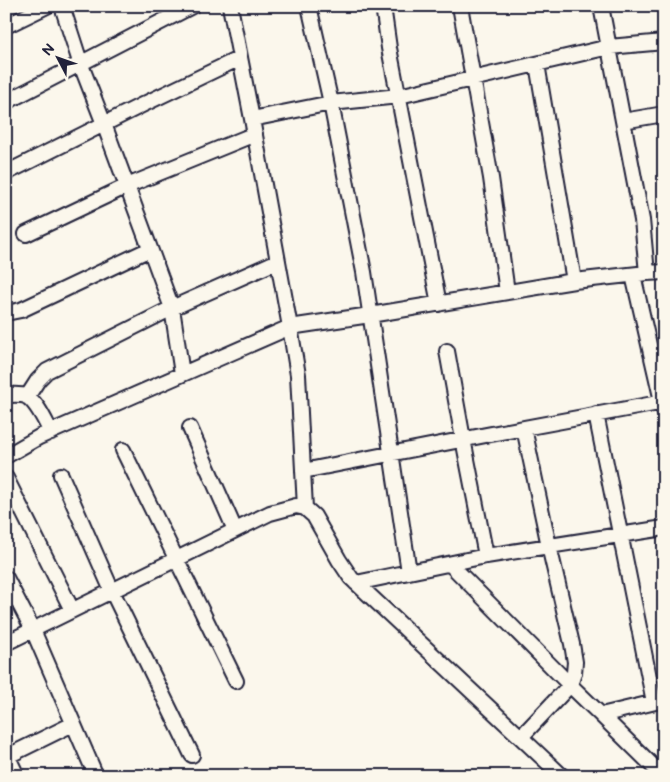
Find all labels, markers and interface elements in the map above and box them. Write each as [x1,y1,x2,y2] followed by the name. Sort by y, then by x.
[32,32,82,82] north arrow
[39,40,58,59] text: N

